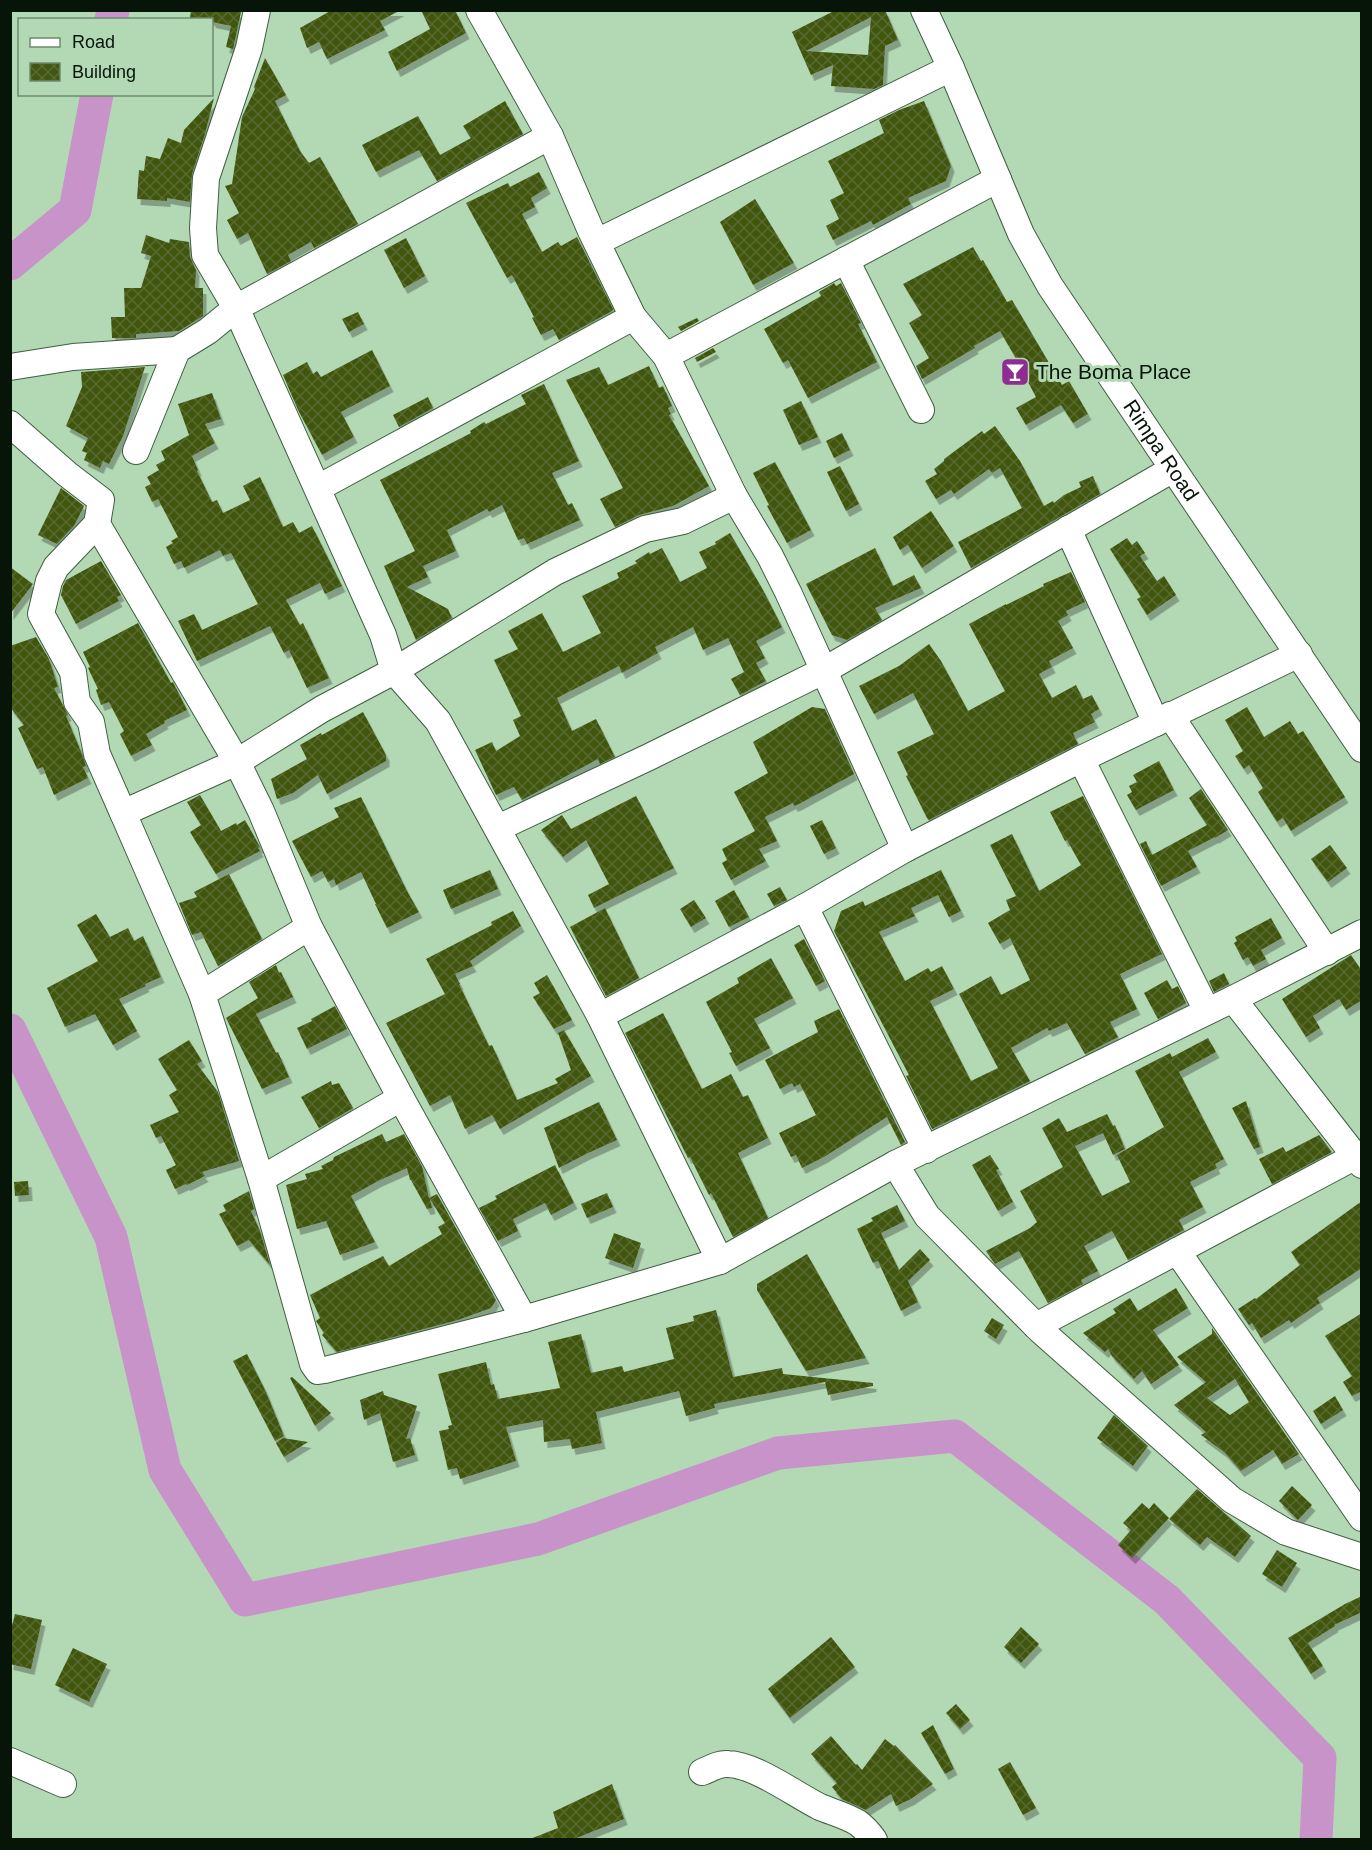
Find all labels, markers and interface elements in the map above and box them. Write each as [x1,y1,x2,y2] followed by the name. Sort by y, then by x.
[18,18,213,96] legend
[72,32,115,52] text: Road
[72,62,136,82] text: Building
[999,356,1031,388] bar icon: The Boma Place
[1036,360,1191,383] place label: The Boma Place
[1119,395,1203,505] street label: Rimpa Road

